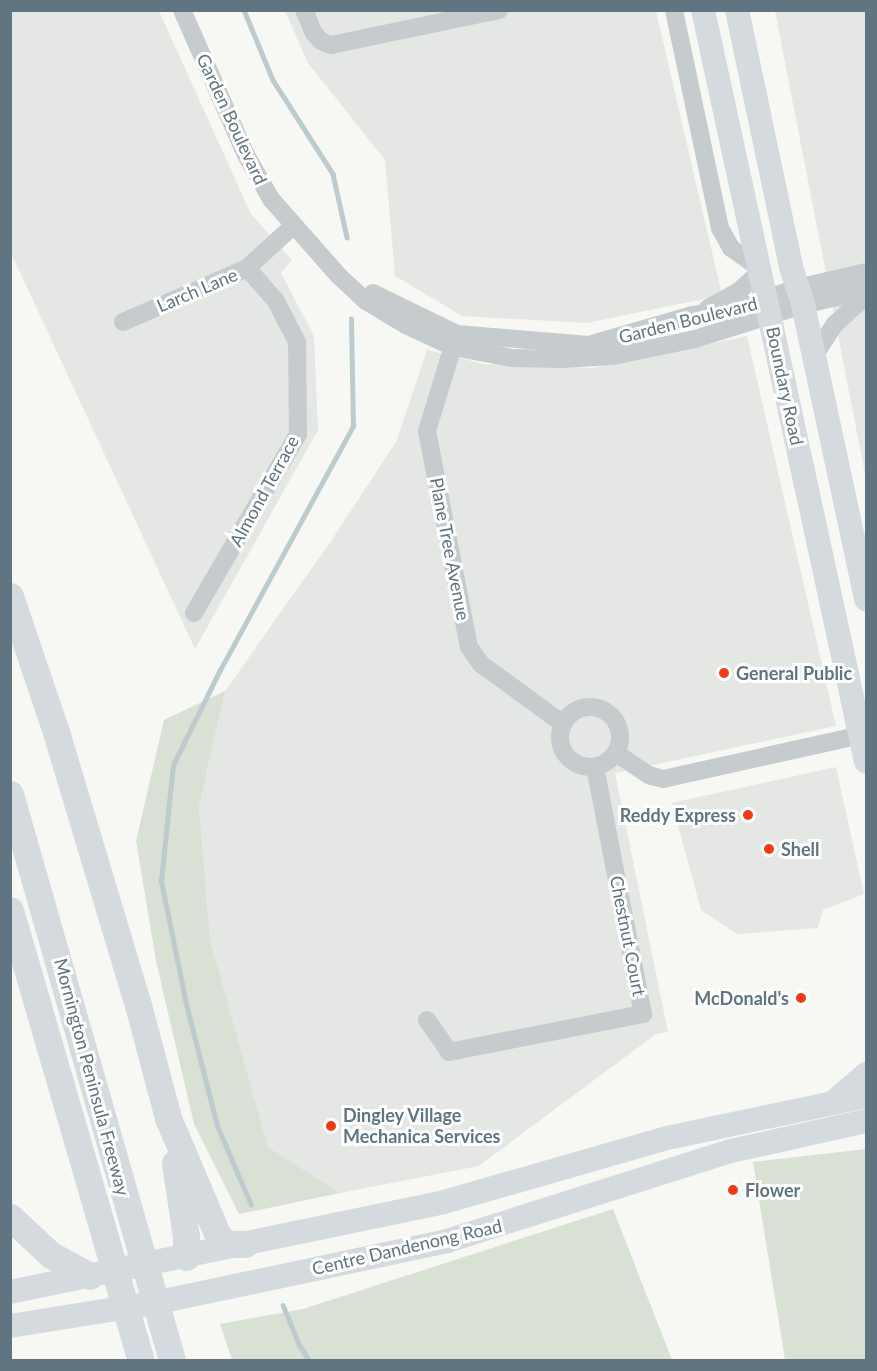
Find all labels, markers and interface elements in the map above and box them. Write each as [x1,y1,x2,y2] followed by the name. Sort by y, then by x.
[192,50,272,188] street label: Garden Boulevard
[153,263,241,317] street label: Larch Lane
[616,292,760,348] street label: Garden Boulevard
[762,324,808,448] street label: Boundary Road
[225,432,303,550] street label: Almond Terrace
[425,475,475,623] street label: Plane Tree Avenue
[736,662,852,684] place label: General Public
[717,666,731,680] marker: General Public
[619,804,736,826] place label: Reddy Express
[741,808,755,822] marker: Reddy Express
[781,838,819,860] place label: Shell
[762,842,776,856] marker: Shell
[606,874,650,998] street label: Chestnut Court
[50,956,134,1198] street label: Mornington Peninsula Freeway
[694,987,789,1009] place label: McDonald's
[794,991,808,1005] marker: McDonald's
[343,1105,500,1148] place label: Dingley Village Mechanica Services
[324,1119,338,1133] marker: Dingley Village Mechanica Services
[745,1179,800,1201] place label: Flower
[726,1183,740,1197] marker: Flower
[310,1215,504,1279] street label: Centre Dandenong Road

